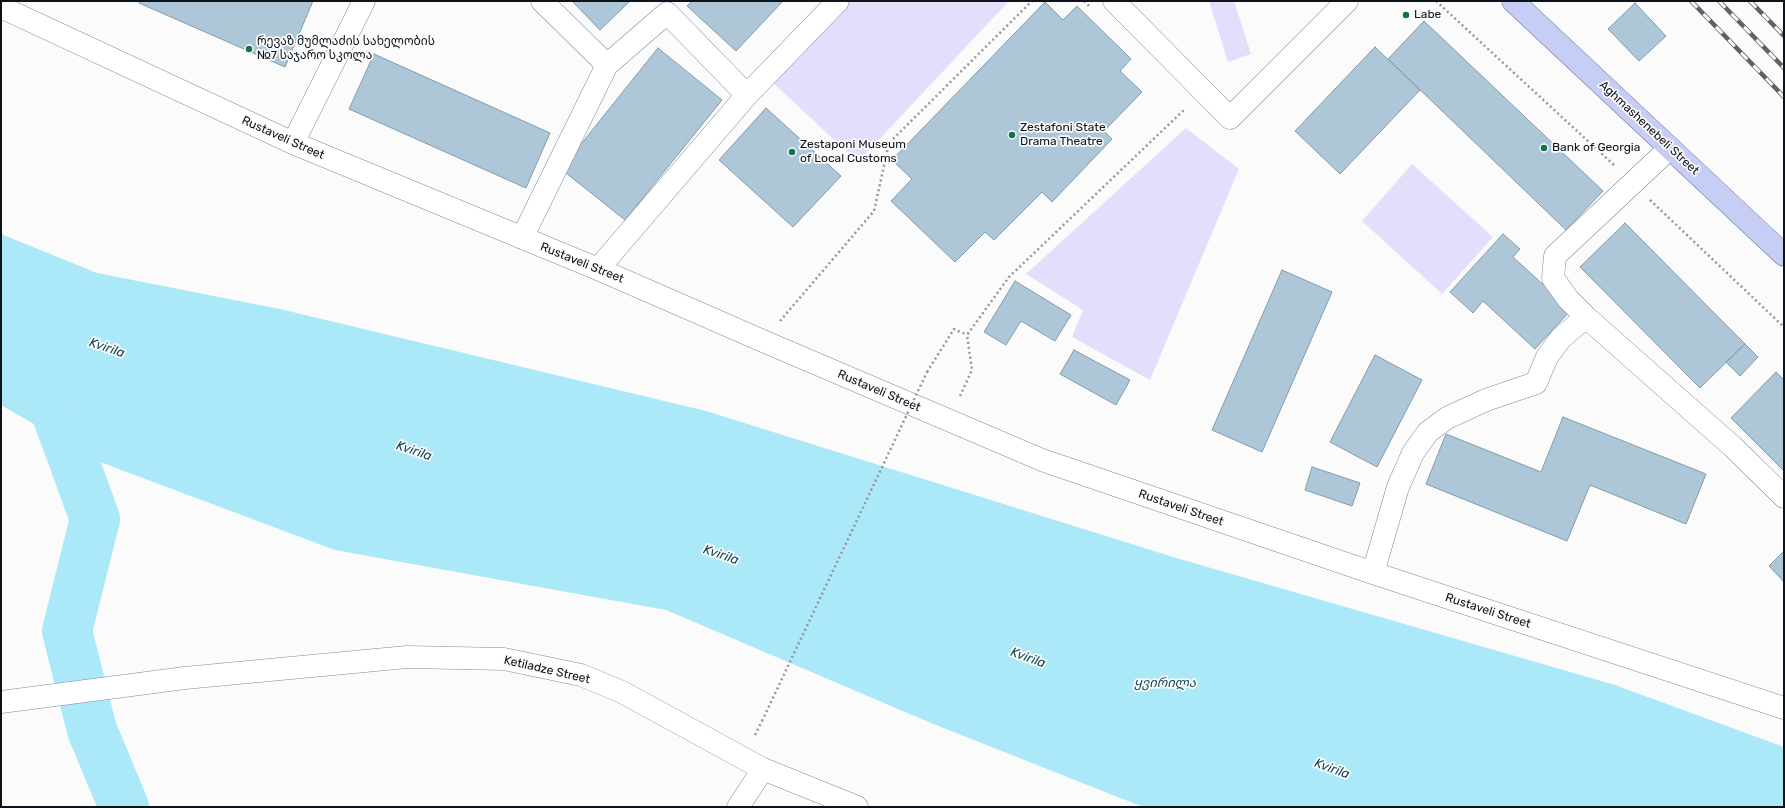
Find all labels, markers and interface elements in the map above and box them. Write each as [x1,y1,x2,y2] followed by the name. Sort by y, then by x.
[1414,8,1441,22] place label: Labe
[1401,10,1411,20] marker: Labe
[257,35,435,63] place label: რევაზ მუმლაძის სახელობის №7 საჯარო სკოლა
[244,44,254,54] marker: რევაზ მუმლაძის სახელობის №7 საჯარო სკოლა
[1596,78,1702,178] street label: Aghmashenebeli Street
[239,113,327,163] street label: Rustaveli Street
[1020,121,1106,149] place label: Zestafoni State Drama Theatre
[1007,130,1017,140] marker: Zestafoni State Drama Theatre
[800,138,906,166] place label: Zestaponi Museum of Local Customs
[1552,141,1640,155] place label: Bank of Georgia
[1539,143,1549,153] marker: Bank of Georgia
[787,147,797,157] marker: Zestaponi Museum of Local Customs
[538,240,626,286] street label: Rustaveli Street
[87,335,127,361] water label: Kvirila
[835,367,923,415] street label: Rustaveli Street
[394,438,434,464] water label: Kvirila
[1137,487,1225,529] street label: Rustaveli Street
[701,542,741,568] water label: Kvirila
[1443,590,1533,632] street label: Rustaveli Street
[1008,644,1048,672] water label: Kvirila
[502,653,592,687] street label: Ketiladze Street
[1134,675,1196,691] water label: ყვირილა
[1312,755,1352,783] water label: Kvirila

